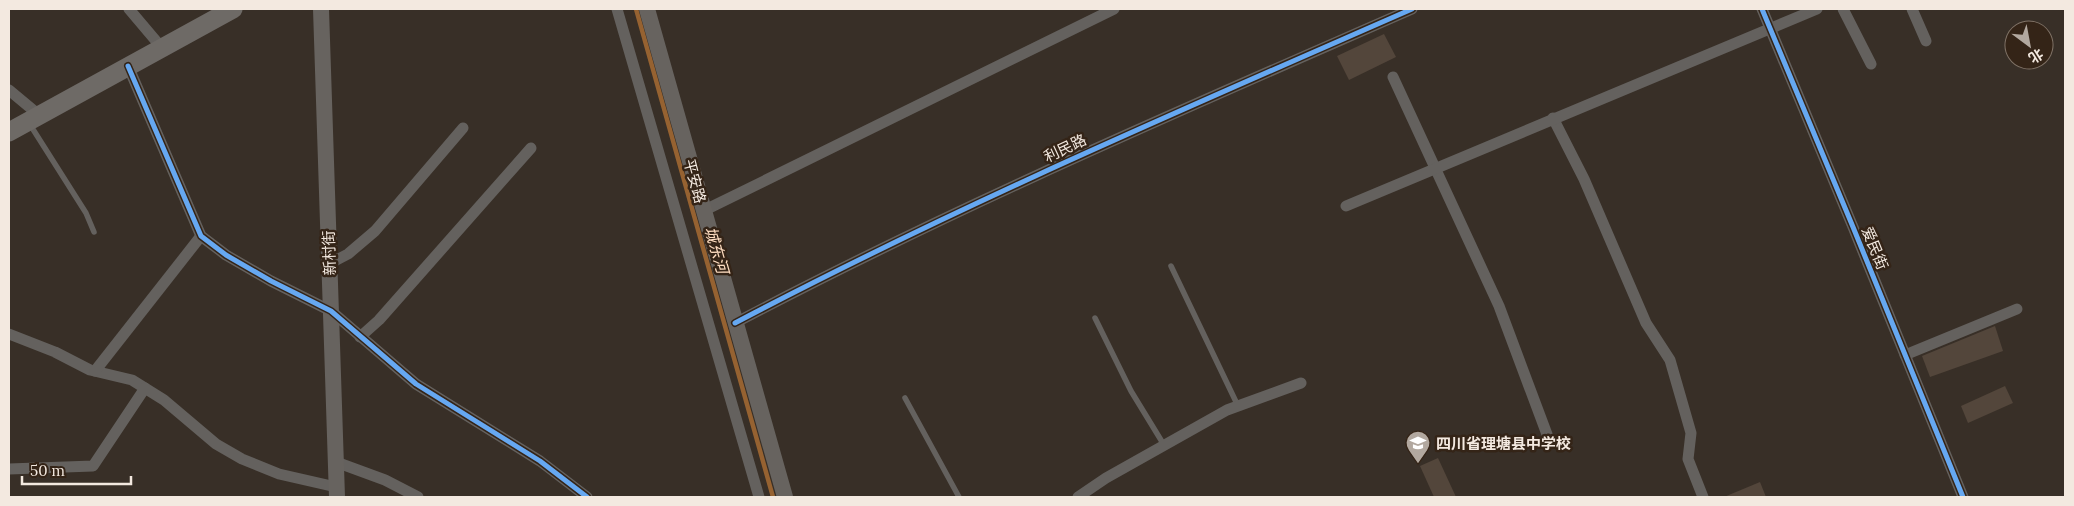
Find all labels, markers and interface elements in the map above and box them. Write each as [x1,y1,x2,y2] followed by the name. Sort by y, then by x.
[2004,20,2054,70] north arrow
[2025,45,2047,67] text: 北
[1041,130,1089,166] street label: 利民路
[680,157,710,205] street label: 平安路
[701,224,734,279] water label: 城东河
[1858,224,1892,272] street label: 爱民街
[319,230,339,276] street label: 新村街
[1405,430,1431,464] school or university icon: 四川省理塘县中学校
[1436,434,1571,453] place label: 四川省理塘县中学校
[22,454,131,486] scale bar
[30,461,65,480] text: 50 m

